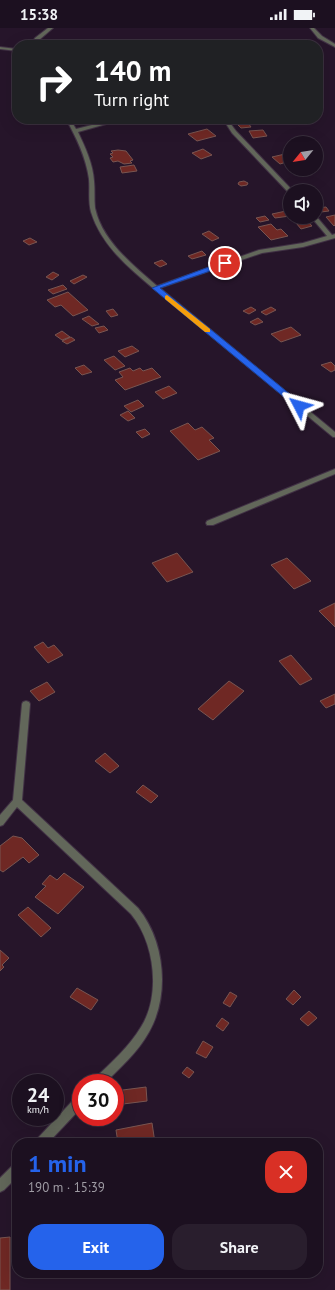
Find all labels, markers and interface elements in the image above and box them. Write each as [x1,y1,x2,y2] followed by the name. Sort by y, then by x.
[20,5,58,24] text: 15:38
[94,52,171,89] text: 140 m
[28,56,80,108] icon: right
[94,88,169,111] text: Turn right
[283,136,323,176] north arrow
[283,136,323,224] map controls
[283,184,323,224] button: sound
[208,246,242,280] pin
[214,252,236,274] icon: arrive
[278,385,320,427] position arrow
[72,1074,124,1126] speed limit sign: 30
[27,1082,49,1108] text: 24
[27,1103,49,1116] text: km/h
[28,1148,87,1179] text: 1 min
[265,1151,307,1193] button: close
[28,1179,105,1196] text: 190 m · 15:39
[28,1224,164,1270] button: Exit
[172,1224,307,1270] button: Share

